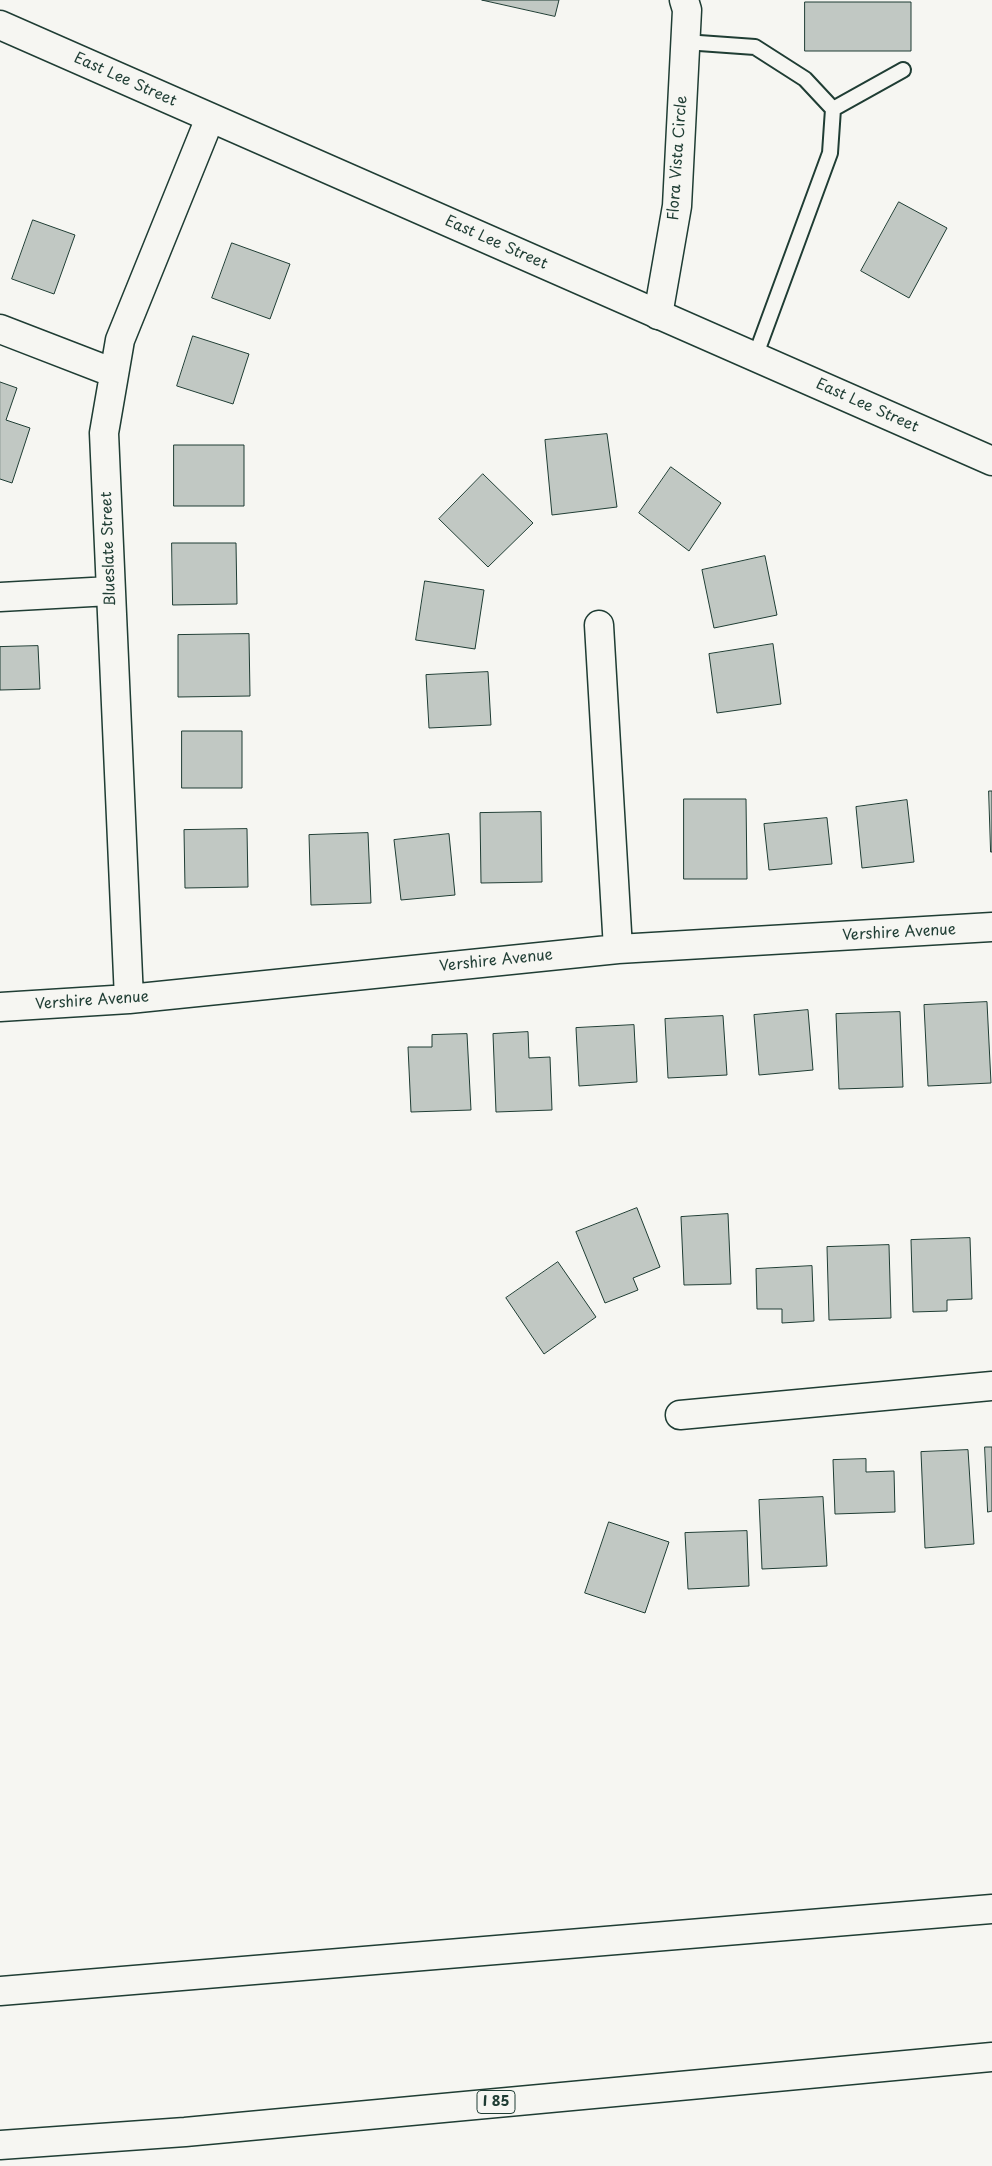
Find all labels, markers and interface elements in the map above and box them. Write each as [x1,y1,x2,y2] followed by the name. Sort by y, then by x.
[71,49,179,111] street label: East Lee Street
[665,95,691,221] street label: Flora Vista Circle
[442,212,550,274] street label: East Lee Street
[813,375,921,437] street label: East Lee Street
[98,491,120,607] street label: Blueslate Street
[842,921,956,945] street label: Vershire Avenue
[438,946,554,976] street label: Vershire Avenue
[35,988,149,1014] street label: Vershire Avenue
[477,2090,515,2114] road number: I 85

